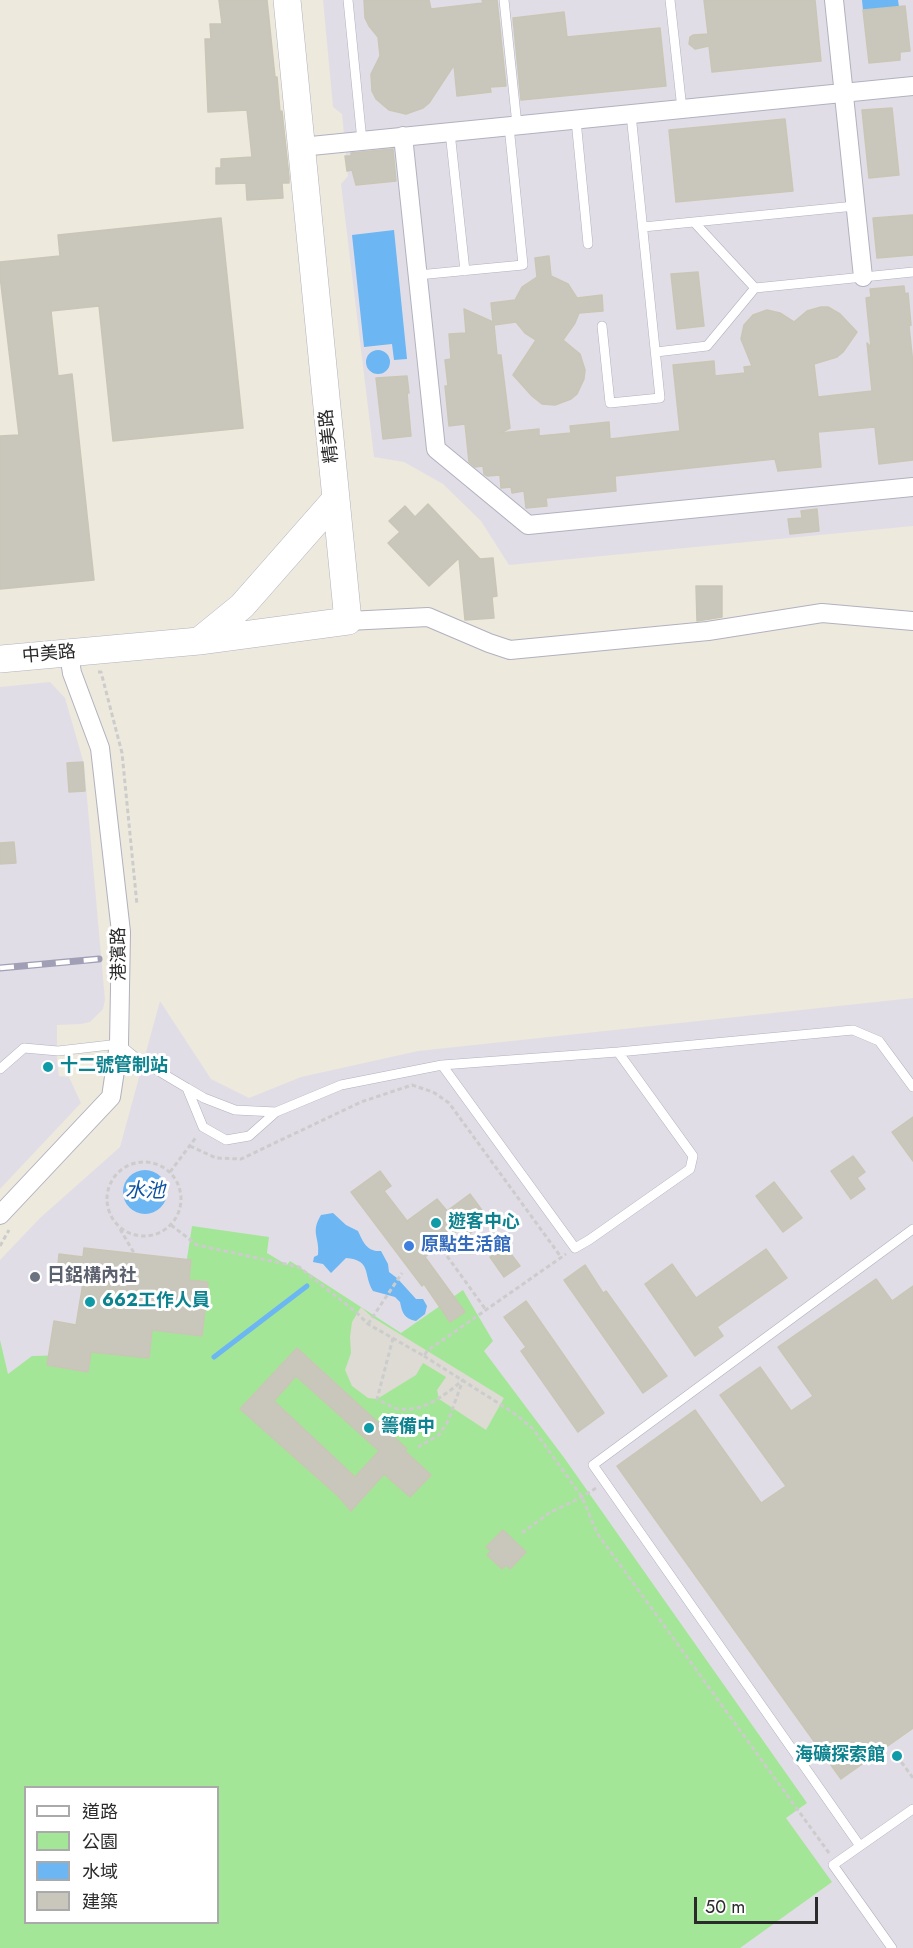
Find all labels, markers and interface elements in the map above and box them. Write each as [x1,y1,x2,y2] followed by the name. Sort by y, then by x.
[316,408,344,464] street label: 精美路
[21,642,77,668] street label: 中美路
[109,927,131,981] street label: 港濱路
[60,1056,168,1078] place label: 十二號管制站
[41,1060,55,1074] marker: 十二號管制站
[125,1180,165,1204] water label: 水池
[448,1212,520,1234] place label: 遊客中心
[429,1216,443,1230] marker: 遊客中心
[421,1235,511,1257] place label: 原點生活館
[402,1239,416,1253] marker: 原點生活館
[47,1266,137,1288] place label: 日鋁構內社
[28,1270,42,1284] marker: 日鋁構內社
[102,1291,210,1313] place label: 662工作人員
[83,1295,97,1309] marker: 662工作人員
[381,1417,435,1439] place label: 籌備中
[362,1421,376,1435] marker: 籌備中
[795,1745,885,1767] place label: 海礦探索館
[890,1749,904,1763] marker: 海礦探索館
[24,1786,219,1924] legend
[82,1799,118,1825] text: 道路
[82,1829,118,1855] text: 公園
[82,1859,118,1885] text: 水域
[697,1885,822,1923] scale bar
[82,1889,118,1915] text: 建築
[705,1894,745,1920] text: 50 m

